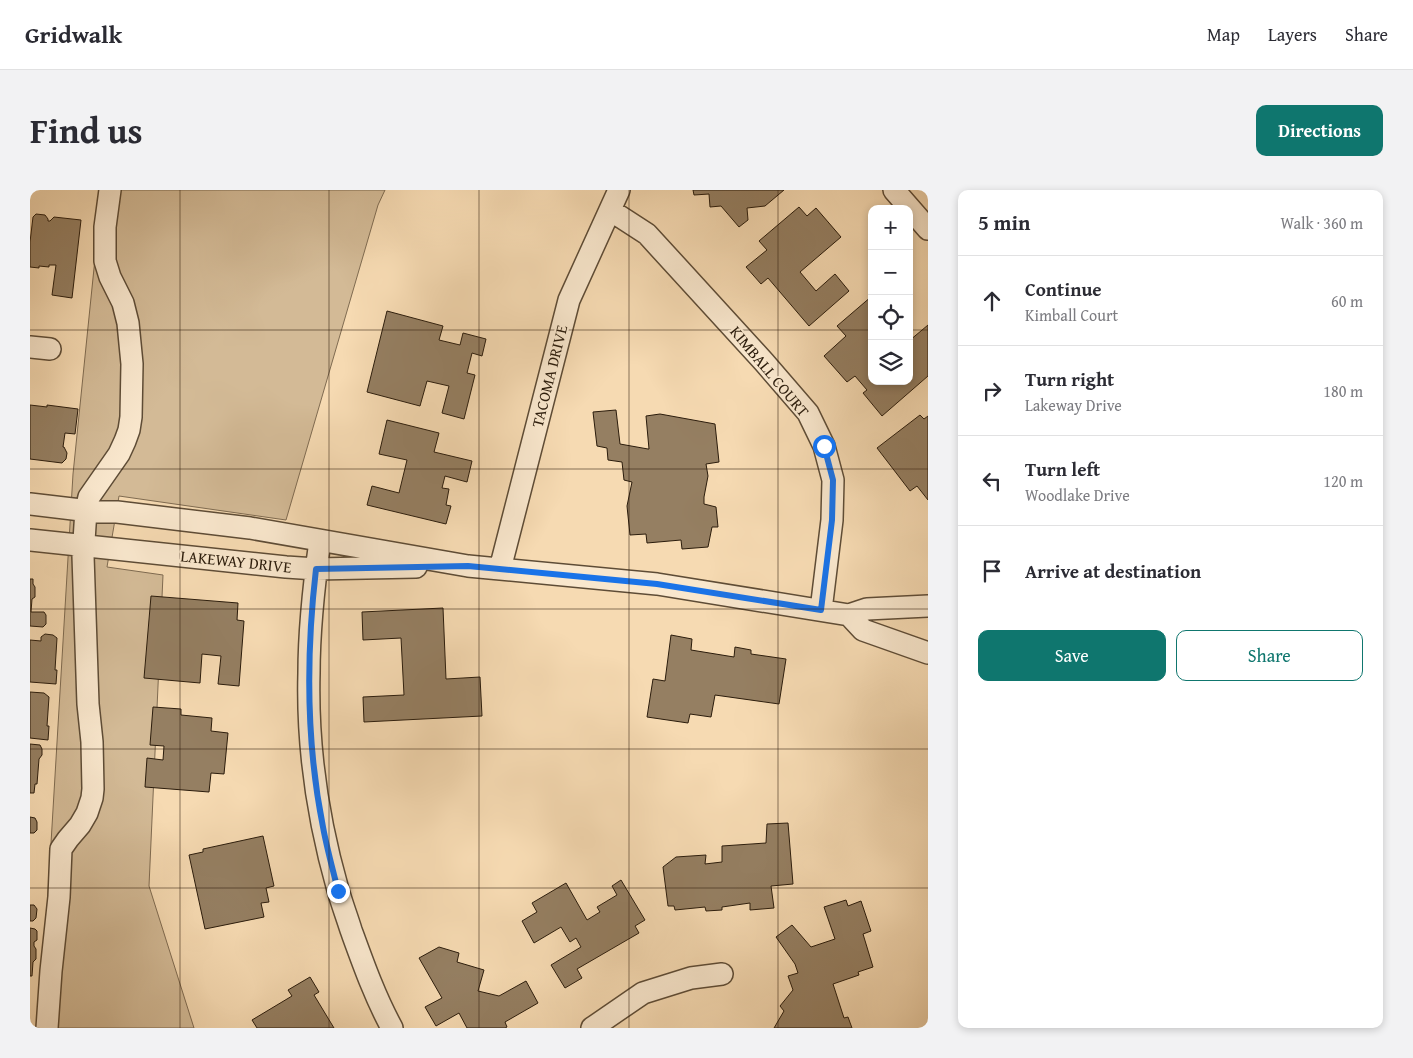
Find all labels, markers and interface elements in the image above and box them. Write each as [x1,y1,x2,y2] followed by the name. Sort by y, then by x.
[25,17,122,52] text: Gridwalk
[1207,21,1240,48] text: Map
[1268,21,1317,48] text: Layers
[1345,21,1388,48] text: Share
[30,105,143,156] text: Find us
[1256,105,1383,156] button: Directions
[868,205,913,385] map controls
[868,205,913,250] button: +
[978,207,1030,238] text: 5 min
[1280,211,1363,235] text: Walk · 360 m
[868,250,913,295] button: −
[1025,275,1102,303] text: Continue
[978,287,1006,315] icon: ahead
[1331,289,1363,313] text: 60 m
[868,295,913,340] button: locate
[1025,303,1118,327] text: Kimball Court
[725,320,815,422] street label: KIMBALL COURT
[525,322,573,430] street label: TACOMA DRIVE
[868,340,913,385] button: layers
[1025,365,1114,393] text: Turn right
[978,377,1006,405] icon: right
[1323,379,1363,403] text: 180 m
[1025,393,1122,417] text: Lakeway Drive
[813,435,836,458] route start
[1025,455,1100,483] text: Turn left
[978,467,1006,495] icon: left
[1323,469,1363,493] text: 120 m
[1025,483,1130,507] text: Woodlake Drive
[179,543,293,579] street label: LAKEWAY DRIVE
[978,557,1006,585] icon: arrive
[1025,557,1201,585] text: Arrive at destination
[978,630,1166,681] button: Save
[1176,630,1363,681] button: Share
[327,880,350,903] route end

